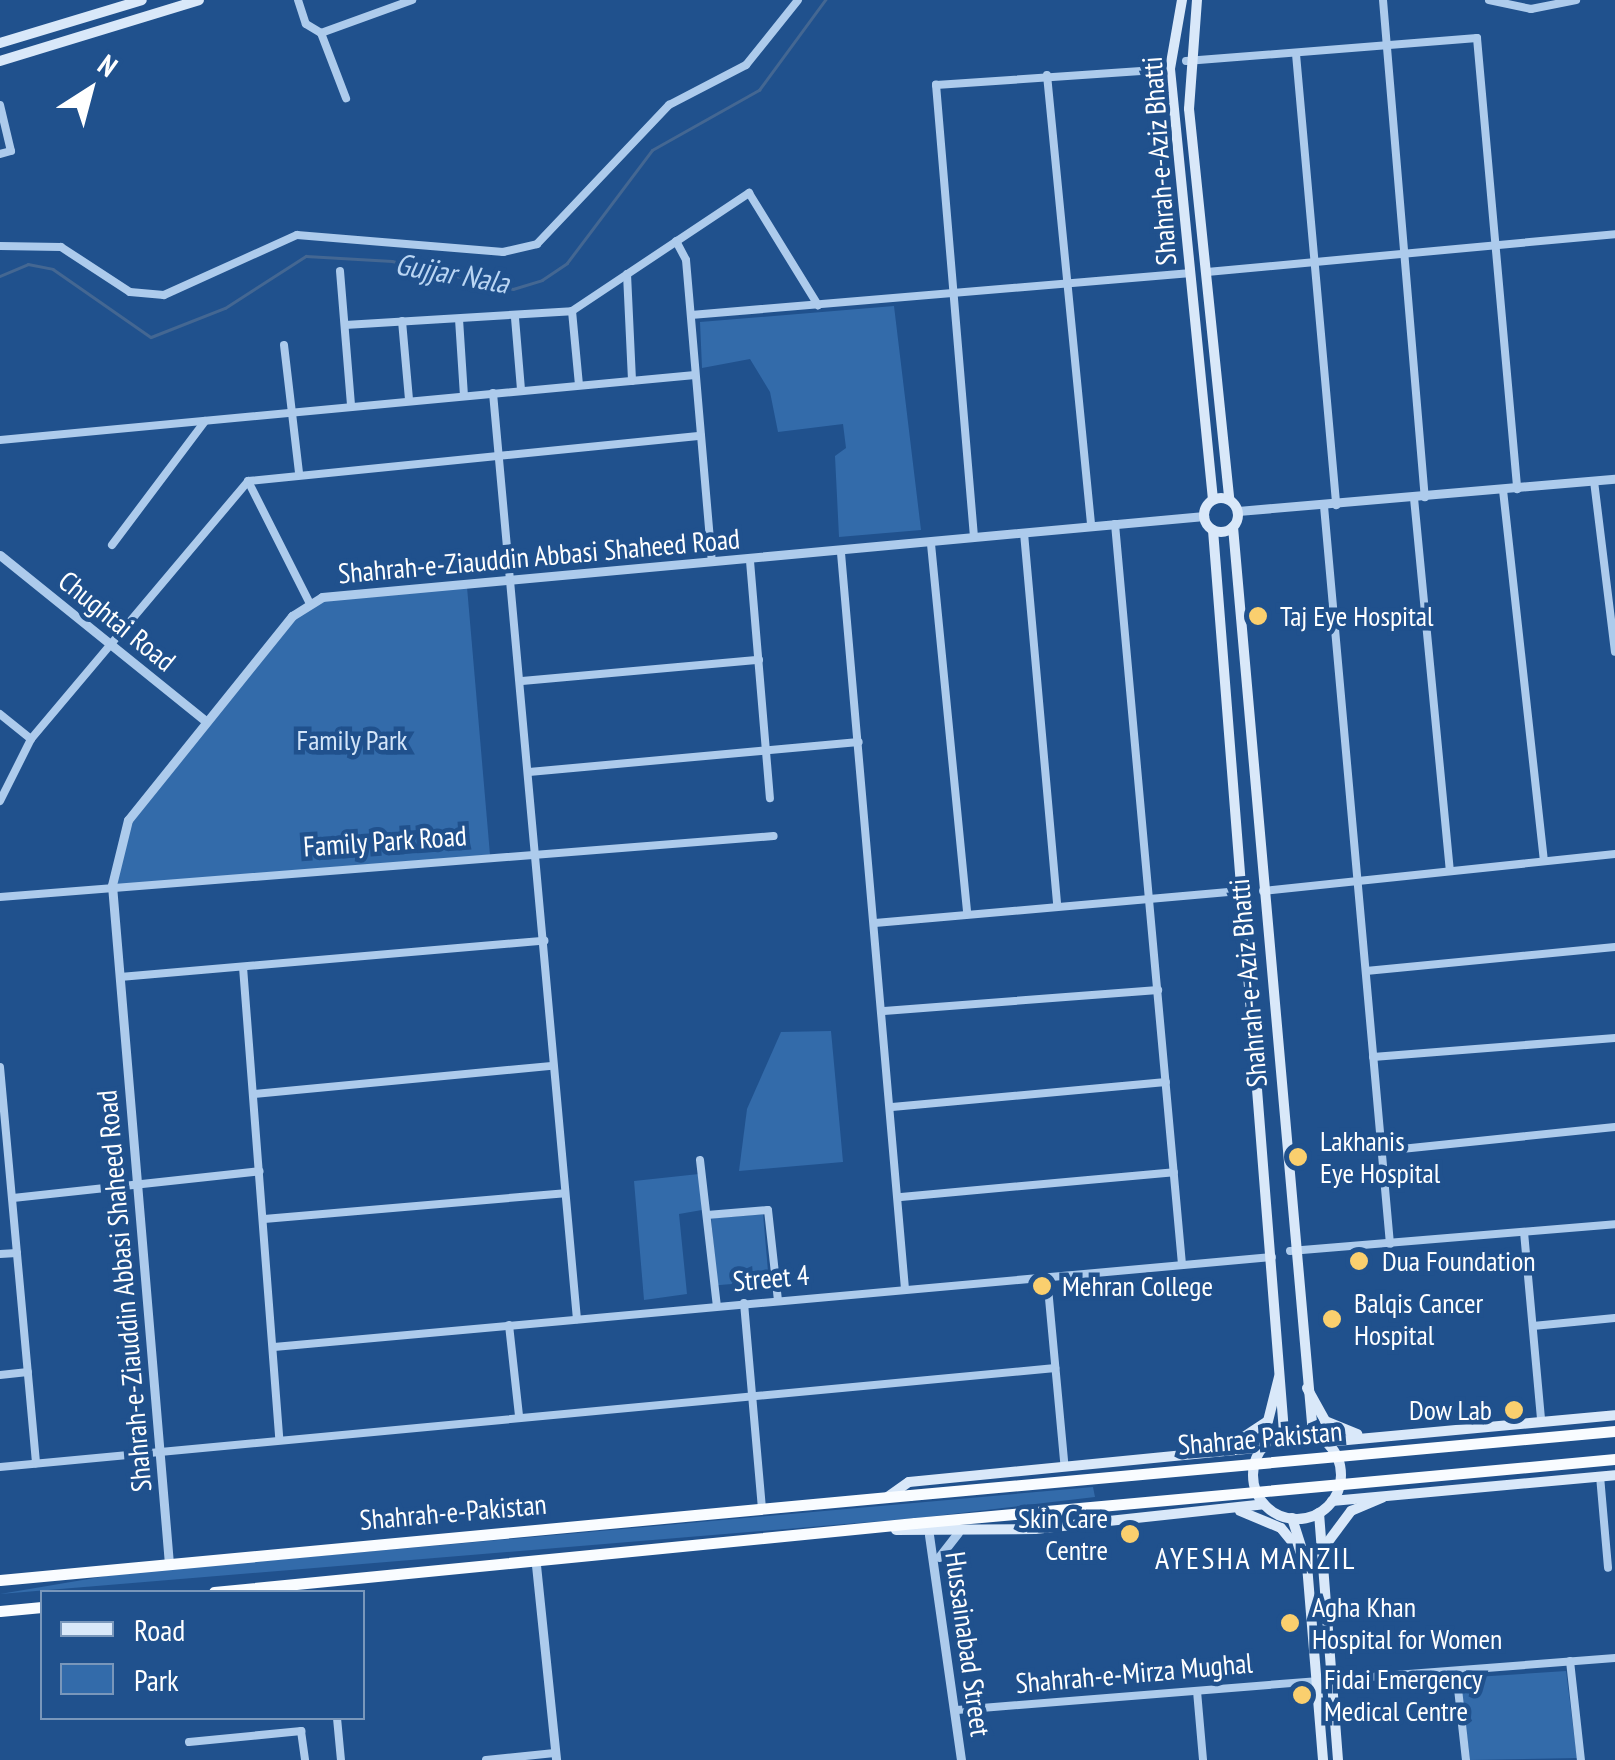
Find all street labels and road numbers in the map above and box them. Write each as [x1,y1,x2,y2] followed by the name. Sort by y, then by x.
[1135,55,1183,267] street label: Shahrah-e-Aziz Bhatti
[336,522,742,590] street label: Shahrah-e-Ziauddin Abbasi Shaheed Road
[52,564,182,678] street label: Chughtai Road
[301,818,469,864] street label: Family Park Road
[1222,877,1274,1089] street label: Shahrah-e-Aziz Bhatti
[90,1088,158,1494] street label: Shahrah-e-Ziauddin Abbasi Shaheed Road
[731,1258,811,1298] street label: Street 4
[1176,1414,1344,1462] street label: Shahrae Pakistan
[358,1487,548,1537] street label: Shahrah-e-Pakistan
[938,1549,998,1739] street label: Hussainabad Street
[1014,1646,1254,1700] street label: Shahrah-e-Mirza Mughal

